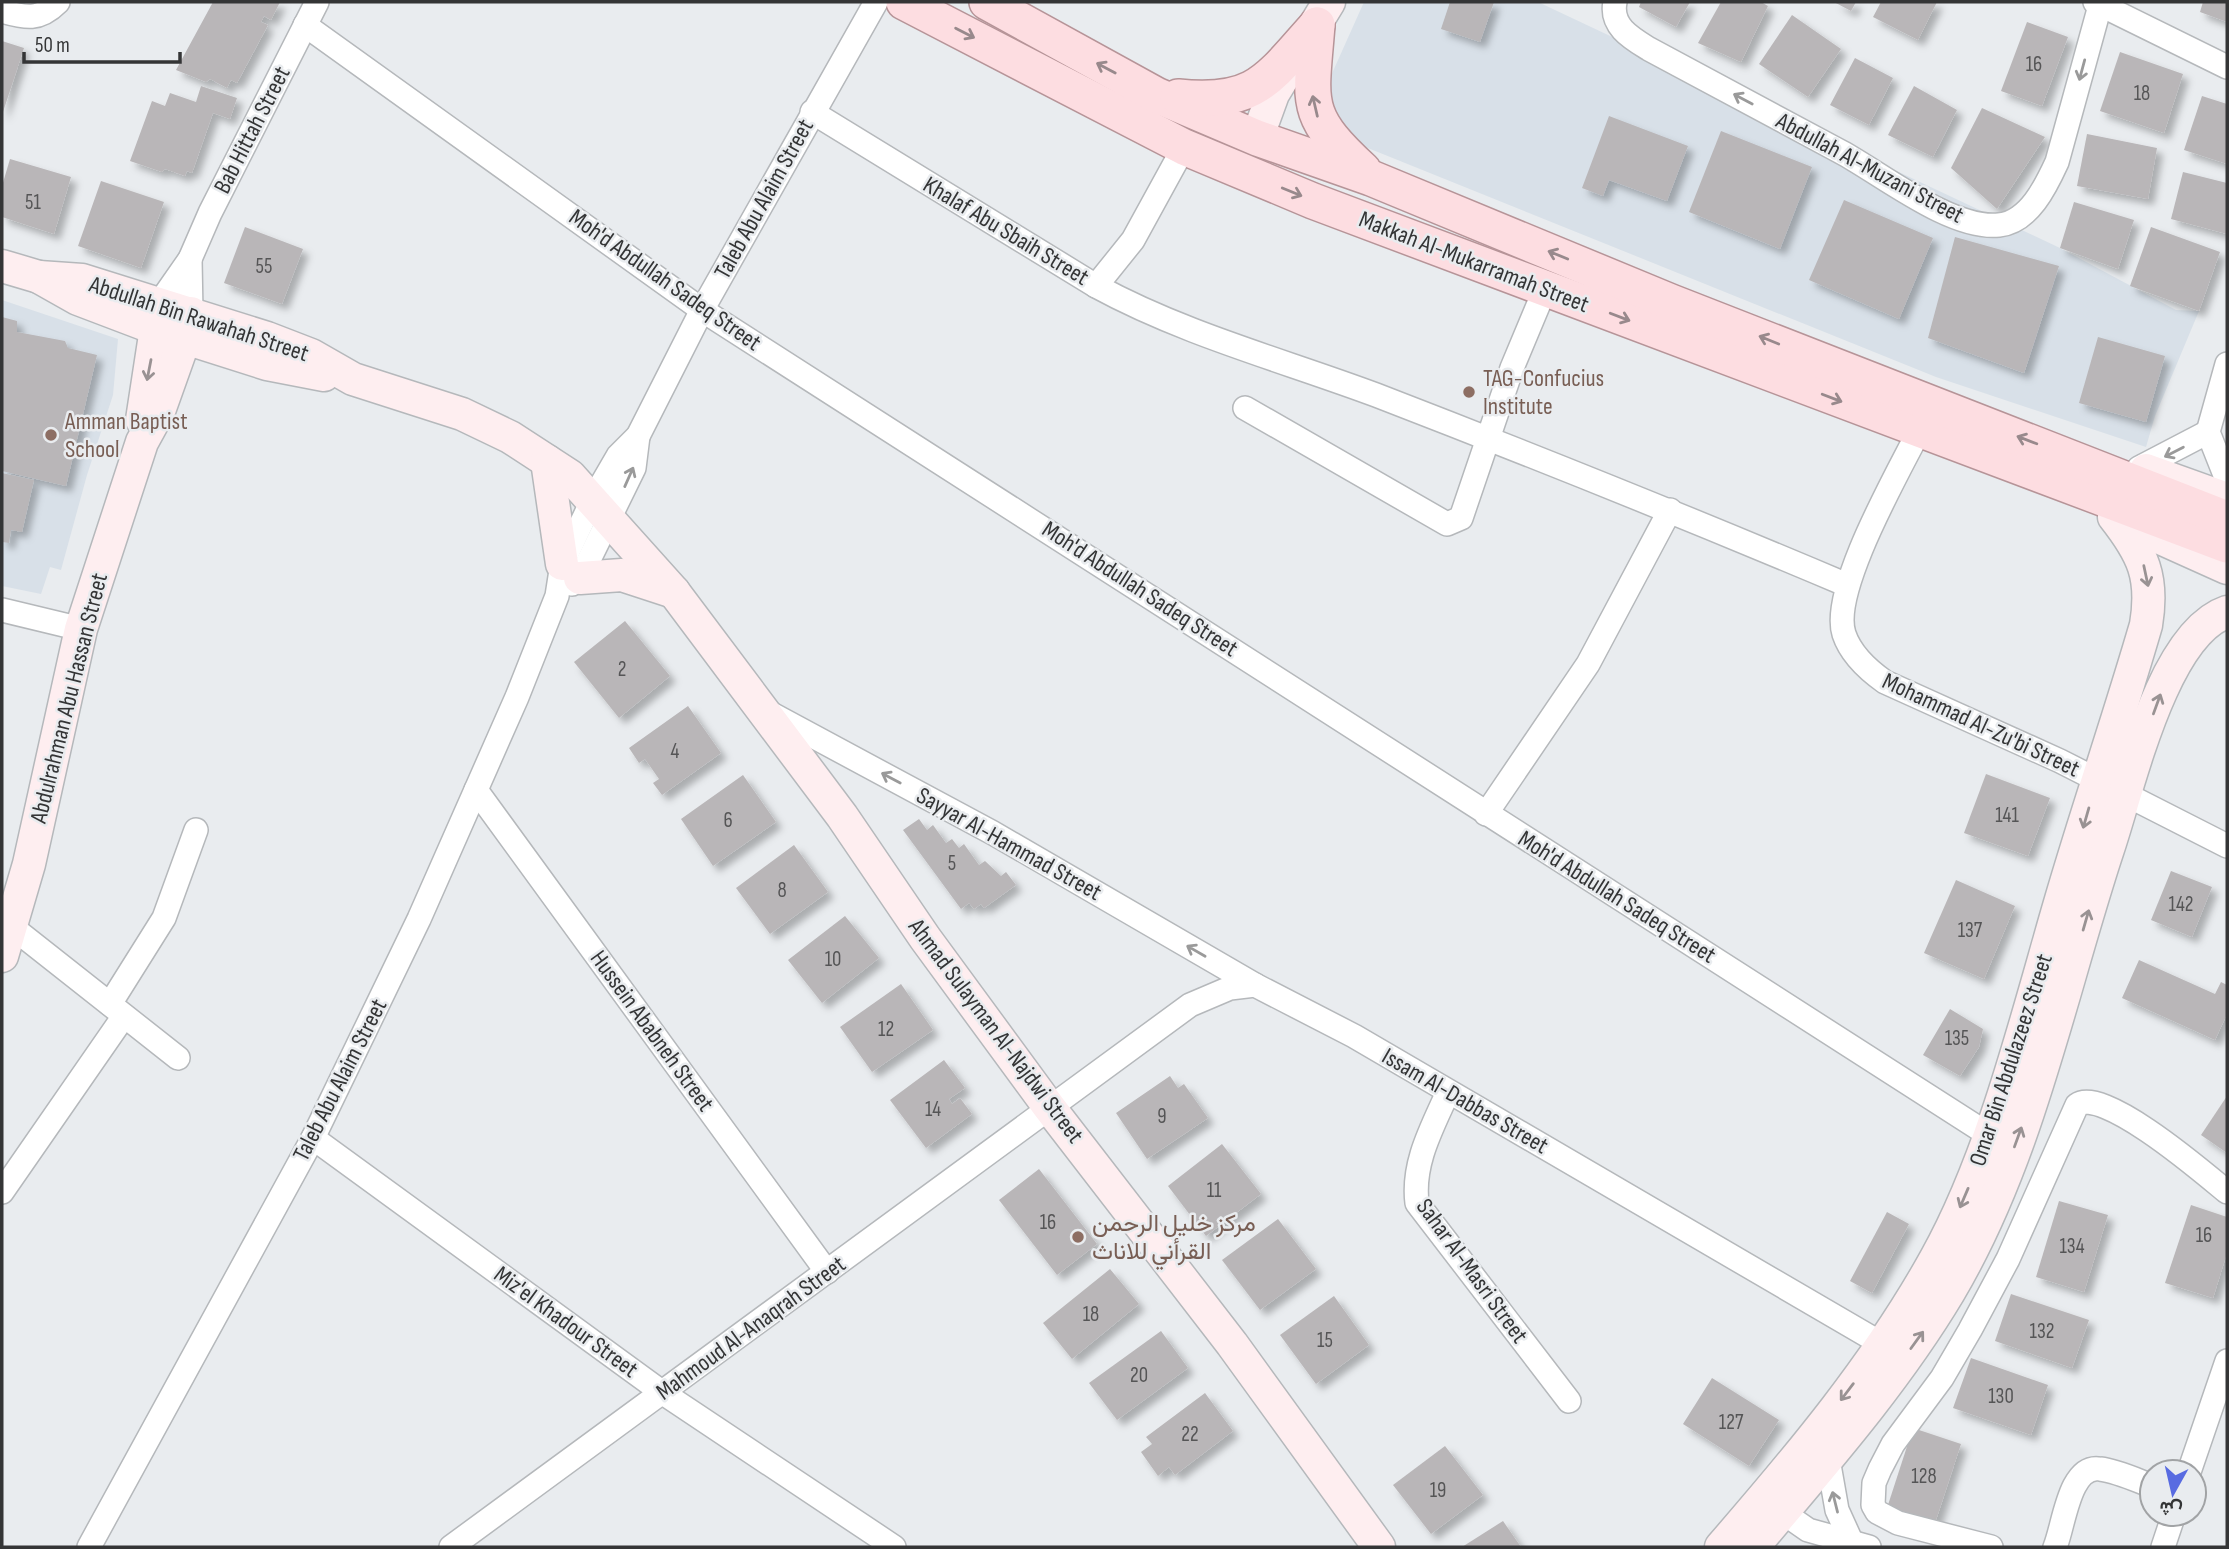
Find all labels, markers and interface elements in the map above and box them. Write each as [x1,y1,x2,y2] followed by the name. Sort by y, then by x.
[24,21,180,65] scale bar
[954,27,975,41] one-way arrow
[35,33,70,58] text: 50 m
[2026,52,2042,77] house number: 16
[2075,59,2088,81] one-way arrow
[1096,61,1117,75] one-way arrow
[208,62,296,198] street label: Bab Hittah Street
[2134,81,2150,106] house number: 18
[1733,92,1754,105] one-way arrow
[1307,96,1320,118] one-way arrow
[1770,106,1969,230] street label: Abdullah Al-Muzani Street
[708,114,820,284] street label: Taleb Abu Alaim Street
[918,170,1094,292] street label: Khalaf Abu Sbaih Street
[1281,187,1303,200] one-way arrow
[25,190,42,215] house number: 51
[563,203,767,357] street label: Moh'd Abdullah Sadeq Street
[1355,205,1593,319] street label: Makkah Al-Mukarramah Street
[1548,248,1570,261] one-way arrow
[256,254,272,279] house number: 55
[85,270,312,368] street label: Abdullah Bin Rawahah Street
[1608,311,1630,324] one-way arrow
[1759,333,1780,346] one-way arrow
[142,358,156,381] one-way arrow
[1483,364,1604,421] place label: TAG-Confucius Institute
[1461,384,1477,400] marker: TAG-Confucius Institute
[1821,392,1843,405] one-way arrow
[64,407,188,464] place label: Amman Baptist School
[43,427,59,443] marker: Amman Baptist School
[2017,432,2039,445] one-way arrow
[2164,445,2185,459] one-way arrow
[623,467,636,488] one-way arrow
[1037,515,1243,663] street label: Moh'd Abdullah Sadeq Street
[2140,564,2154,587] one-way arrow
[24,570,114,827] street label: Abdulrahman Abu Hassan Street
[618,657,626,682] house number: 2
[1878,667,2084,783] street label: Mohammad Al-Zu'bi Street
[2152,693,2164,715] one-way arrow
[671,739,680,764] house number: 4
[881,771,902,785] one-way arrow
[911,781,1107,907] street label: Sayyar Al-Hammad Street
[1995,803,2019,828] house number: 141
[2078,807,2091,829] one-way arrow
[723,808,733,833] house number: 6
[1513,824,1721,970] street label: Moh'd Abdullah Sadeq Street
[948,851,956,876] house number: 5
[777,878,787,903] house number: 8
[2169,892,2193,917] house number: 142
[2081,909,2094,931] one-way arrow
[902,912,1090,1149] street label: Ahmad Sulayman Al-Najdwi Street
[1958,918,1983,943] house number: 137
[1186,944,1206,958] one-way arrow
[584,945,720,1117] street label: Hussein Ababneh Street
[825,947,841,972] house number: 10
[1963,950,2059,1170] street label: Omar Bin Abdulazeez Street
[287,994,393,1166] street label: Taleb Abu Alaim Street
[878,1017,894,1042] house number: 12
[1945,1026,1969,1051] house number: 135
[1377,1042,1553,1160] street label: Issam Al-Dabbas Street
[925,1097,941,1122] house number: 14
[1157,1104,1167,1129] house number: 9
[2013,1127,2025,1149] one-way arrow
[1207,1178,1222,1203] house number: 11
[1957,1187,1970,1208] one-way arrow
[1410,1193,1534,1349] street label: Sahar Al-Masri Street
[1092,1209,1256,1270] place label: مركز خليل الرحمن القرأني للاناث
[1040,1210,1056,1235] house number: 16
[2196,1223,2212,1248] house number: 16
[1070,1229,1086,1245] marker: مركز خليل الرحمن القرأني للاناث
[2060,1234,2085,1259] house number: 134
[651,1250,851,1406] street label: Mahmoud Al-Anaqrah Street
[488,1260,644,1384] street label: Miz'el Khadour Street
[1083,1302,1099,1327] house number: 18
[2030,1319,2054,1344] house number: 132
[1317,1328,1333,1353] house number: 15
[1910,1331,1924,1350] one-way arrow
[1130,1363,1148,1388] house number: 20
[1839,1382,1854,1400] one-way arrow
[1988,1384,2014,1409] house number: 130
[1719,1410,1744,1435] house number: 127
[1181,1422,1199,1447] house number: 22
[2138,1458,2208,1528] north arrow
[1911,1464,1937,1489] house number: 128
[1430,1478,1446,1503] house number: 19
[1828,1491,1841,1514] one-way arrow
[2158,1495,2184,1521] text: ش

